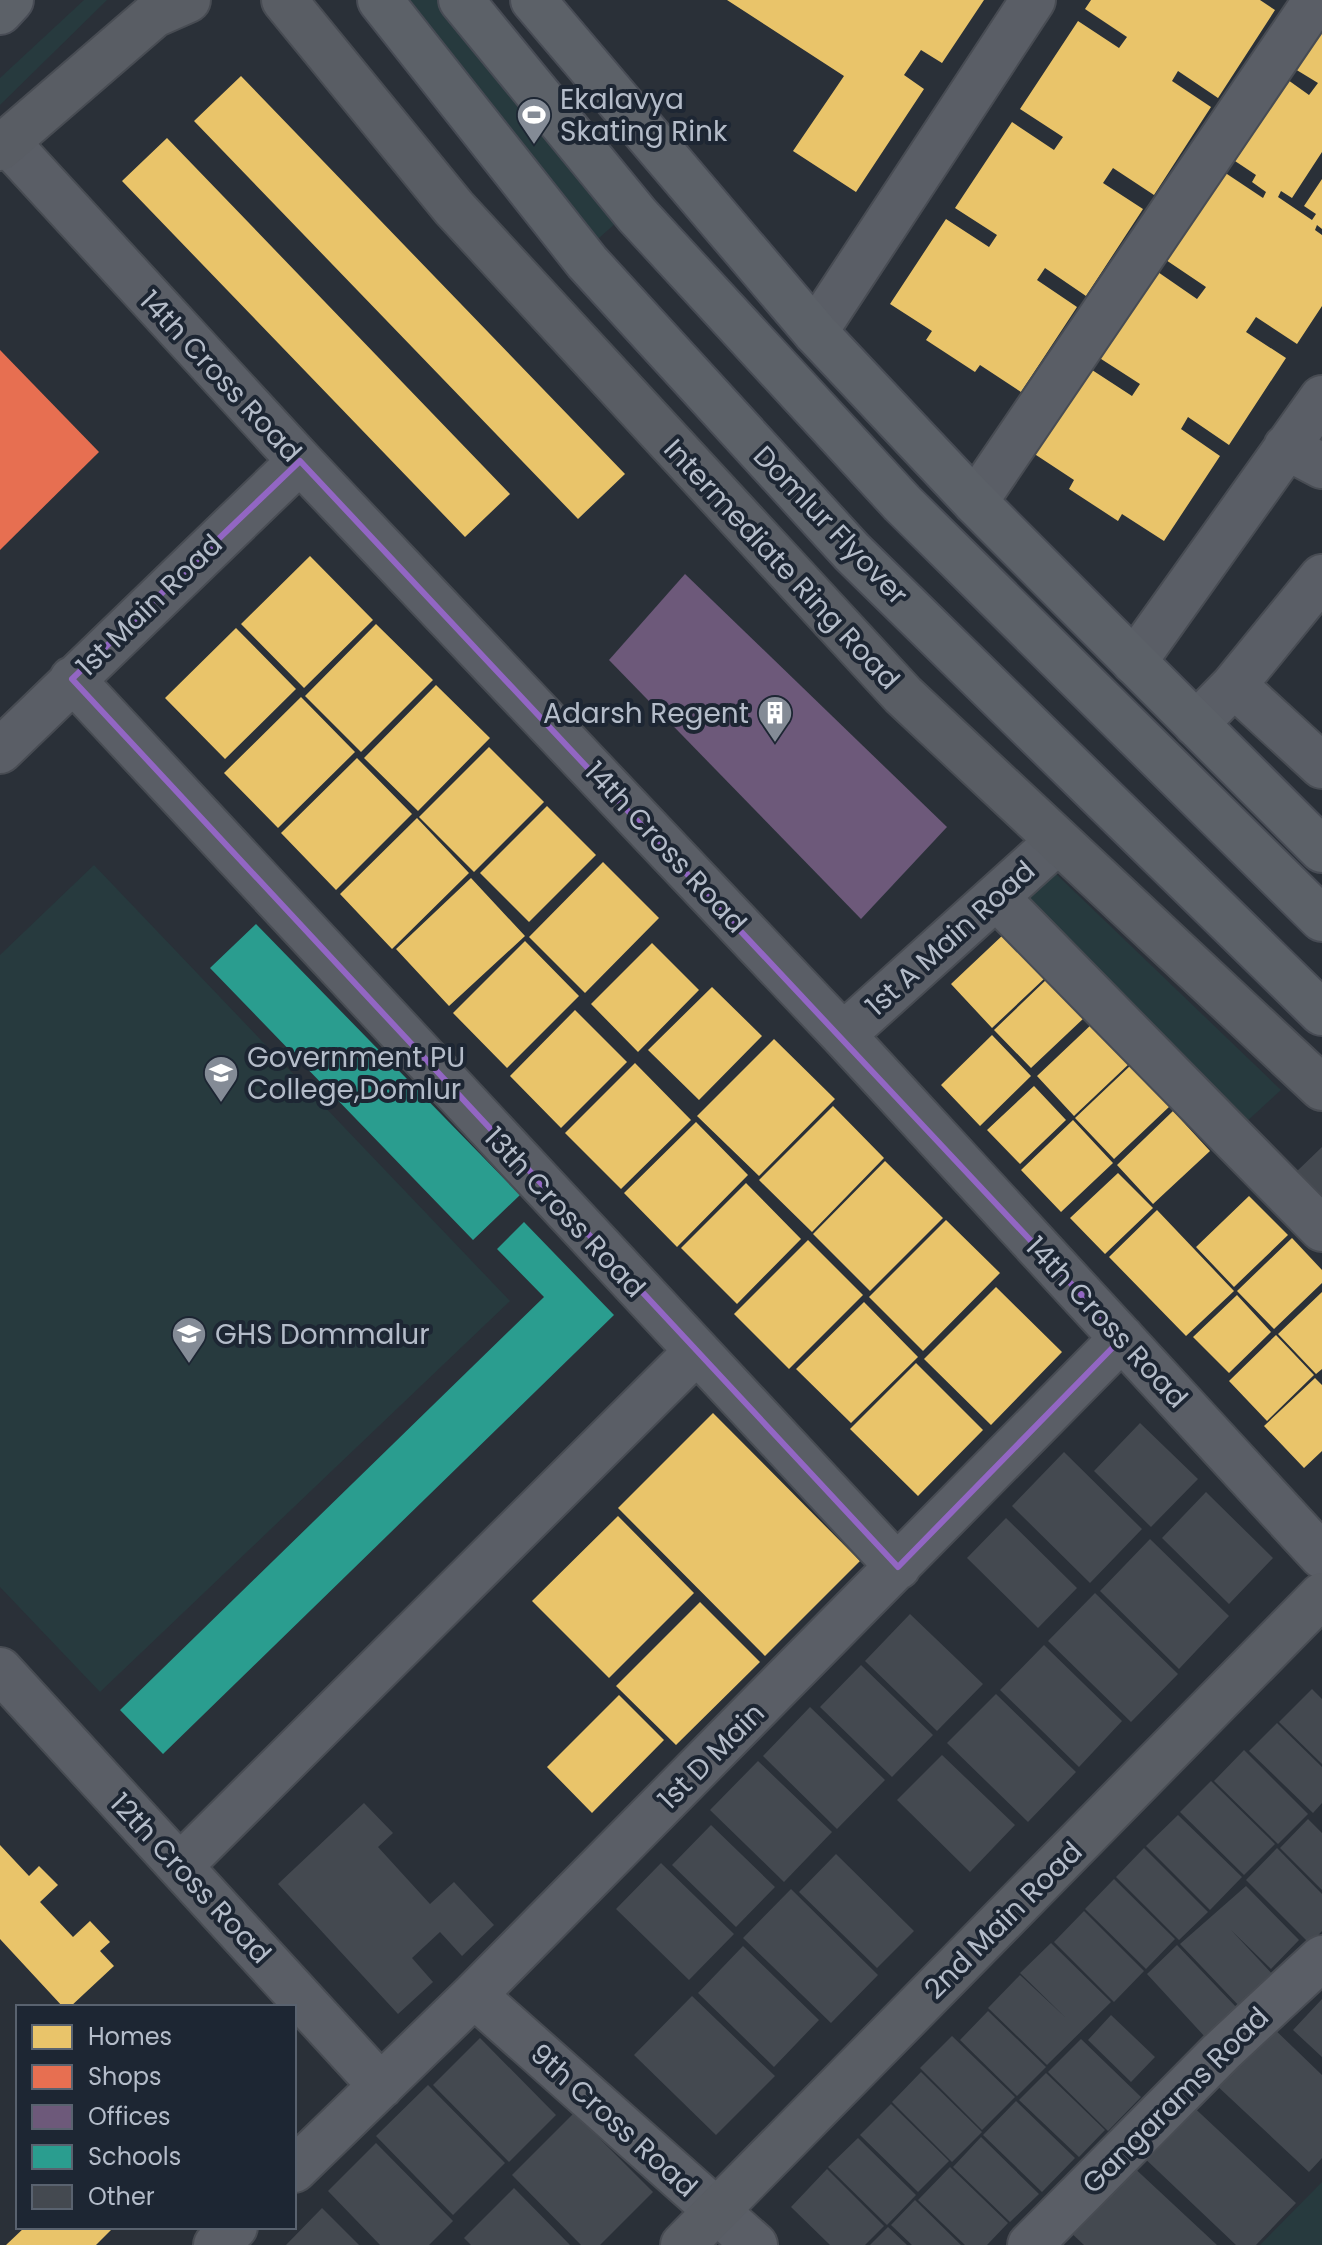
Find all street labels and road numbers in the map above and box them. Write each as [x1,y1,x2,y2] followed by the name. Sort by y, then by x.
[131,282,310,471] street label: 14th Cross Road
[655,430,908,698] street label: Intermediate Ring Road
[745,437,917,614] street label: Domlur Flyover
[68,526,231,685] street label: 1st Main Road
[576,753,755,942] street label: 14th Cross Road
[857,852,1044,1025] street label: 1st A Main Road
[475,1118,654,1306] street label: 13th Cross Road
[1017,1228,1196,1417] street label: 14th Cross Road
[649,1694,773,1818] street label: 1st D Main
[101,1785,280,1972] street label: 12th Cross Road
[916,1833,1091,2008] street label: 2nd Main Road
[1073,1998,1277,2202] street label: Gangarams Road
[522,2035,706,2206] street label: 9th Cross Road

